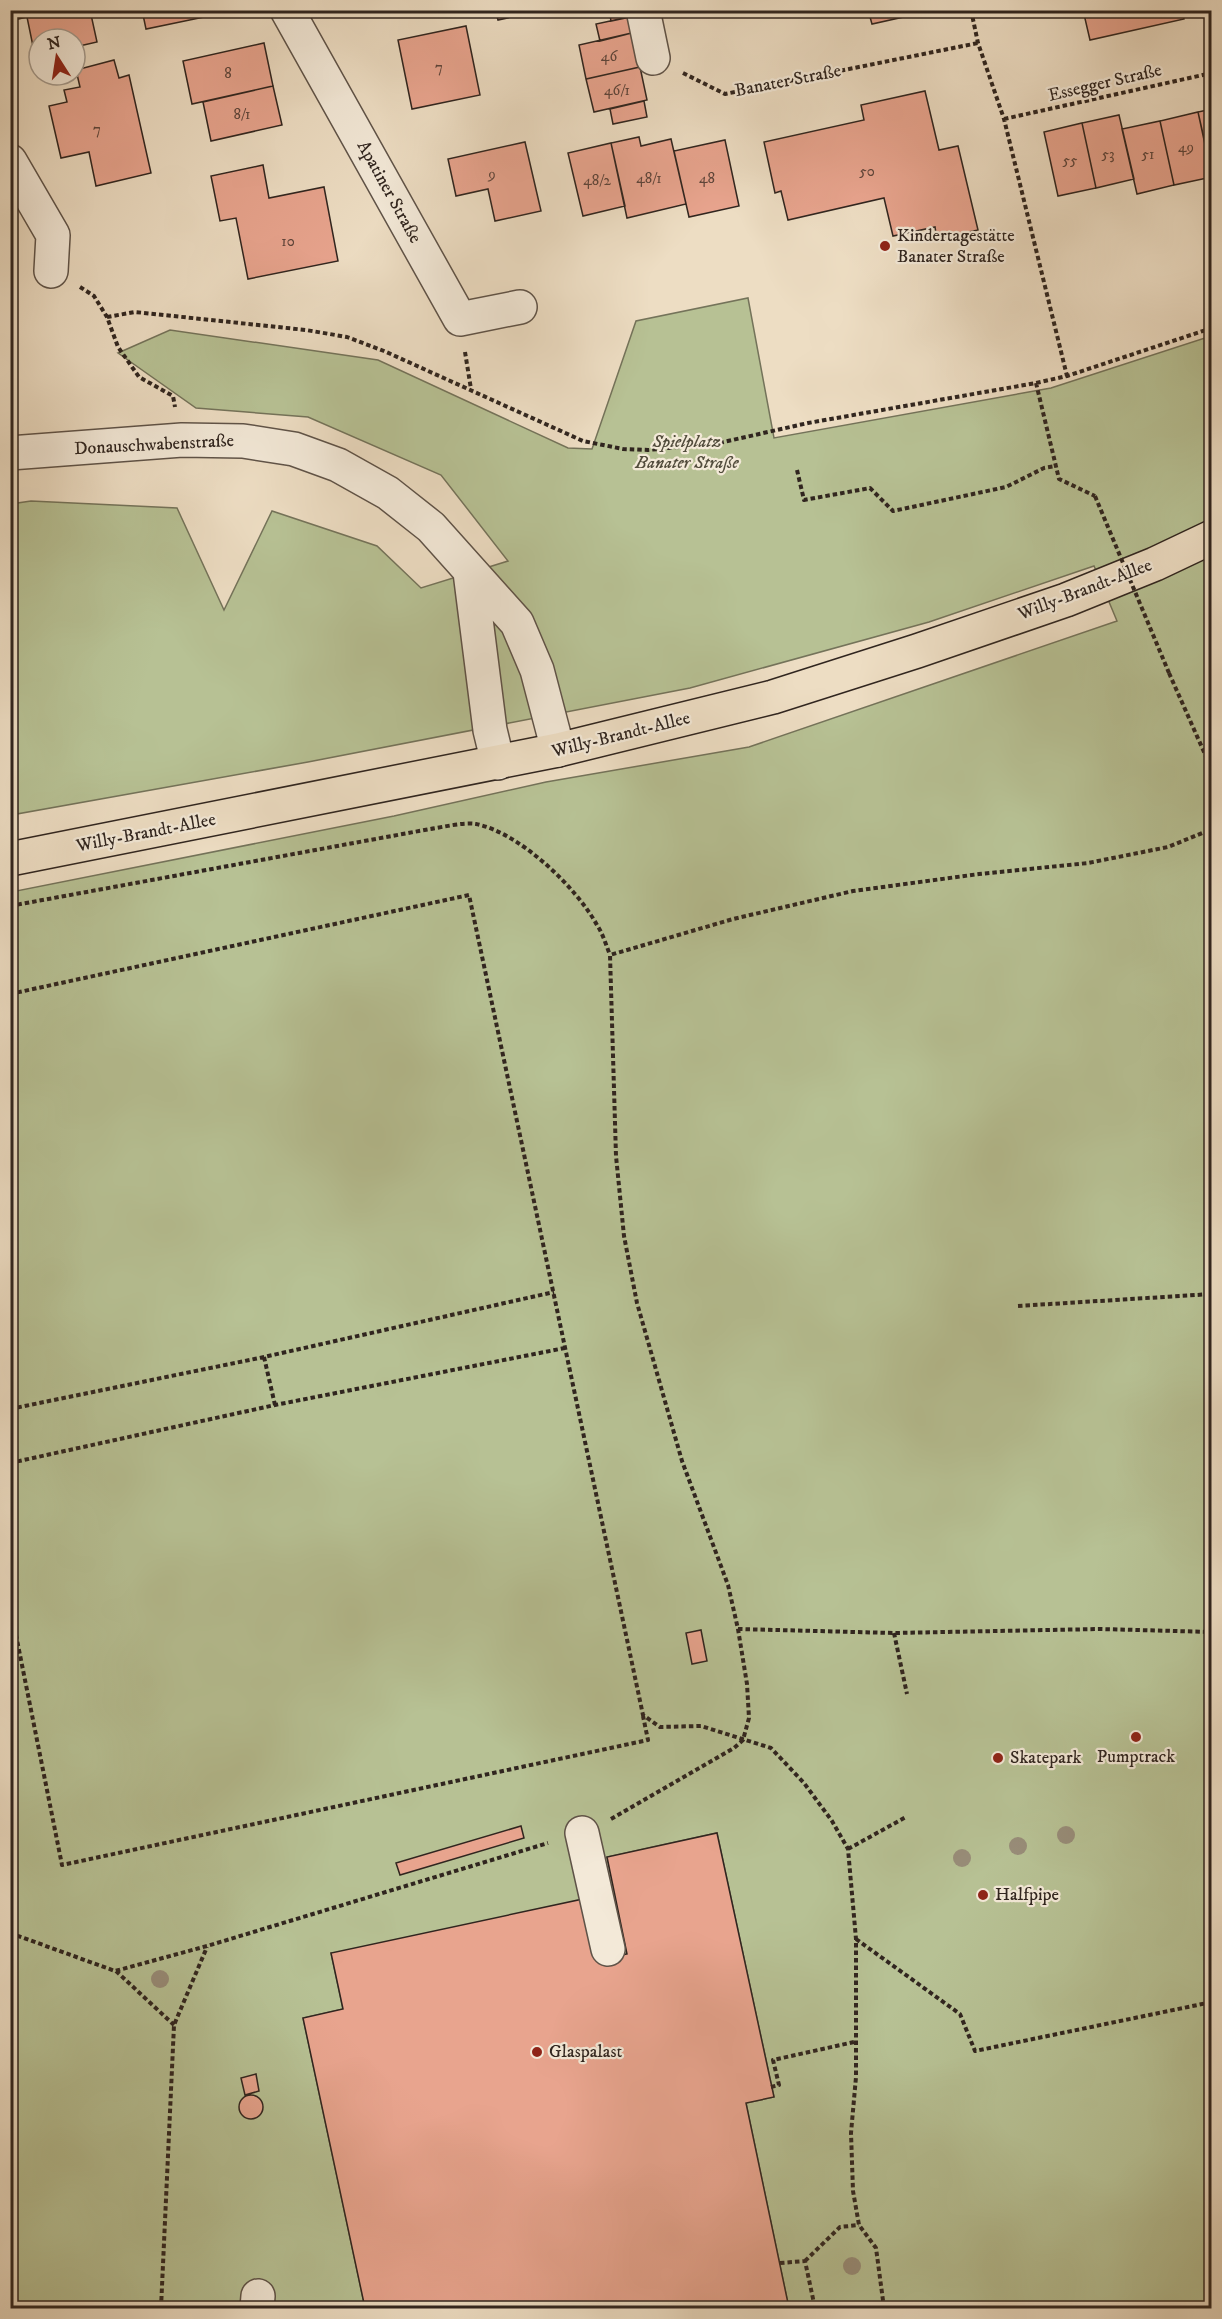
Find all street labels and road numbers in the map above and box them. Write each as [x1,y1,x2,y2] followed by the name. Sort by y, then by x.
[1046,59,1164,107] street label: Essegger Straße
[733,60,843,102] street label: Banater Straße
[352,137,426,247] street label: Apatiner Straße
[74,430,234,460] street label: Donauschwabenstraße
[1014,554,1155,626] street label: Willy-Brandt-Allee
[549,707,692,763] street label: Willy-Brandt-Allee
[73,809,218,858] street label: Willy-Brandt-Allee

